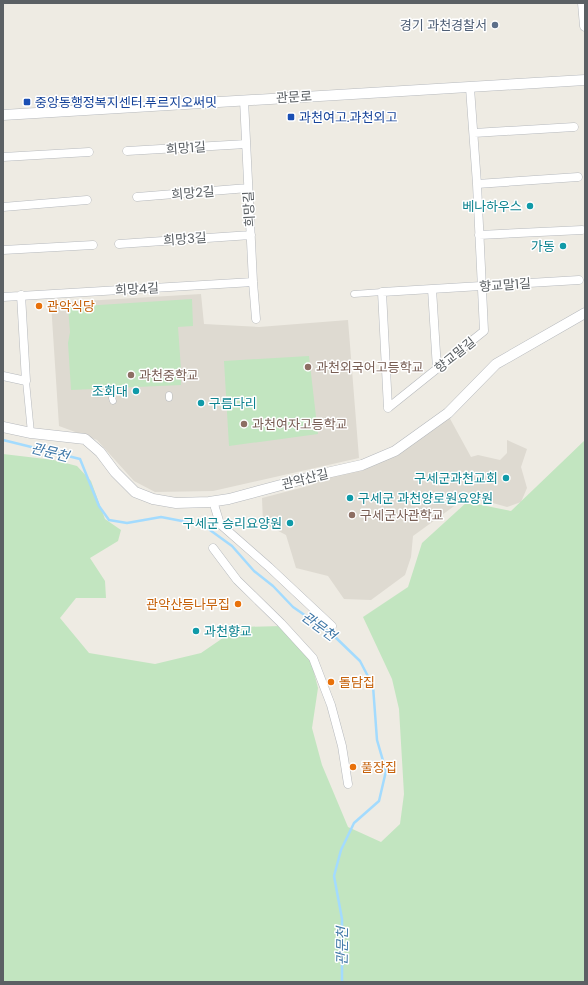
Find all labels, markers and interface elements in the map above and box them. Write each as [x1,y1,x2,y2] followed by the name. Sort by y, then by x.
[400,16,487,35] place label: 경기 과천경찰서
[490,20,500,30] marker: 경기 과천경찰서
[276,87,312,107] street label: 관문로
[35,93,217,112] place label: 중앙동행정복지센터.푸르지오써밋
[22,97,32,107] marker: 중앙동행정복지센터.푸르지오써밋
[299,108,397,127] place label: 과천여고.과천외고
[286,112,296,122] marker: 과천여고.과천외고
[165,137,207,159] street label: 희망1길
[171,182,215,204] street label: 희망2길
[239,191,259,227] street label: 희망길
[462,197,522,216] place label: 베나하우스
[525,201,535,211] marker: 베나하우스
[163,228,207,250] street label: 희망3길
[531,237,555,256] place label: 가동
[558,241,568,251] marker: 가동
[478,274,532,296] street label: 향교말1길
[115,278,159,300] street label: 희망4길
[47,297,95,316] place label: 관악식당
[34,301,44,311] marker: 관악식당
[430,333,480,377] street label: 향교말길
[316,358,424,377] place label: 과천외국어고등학교
[303,362,313,372] marker: 과천외국어고등학교
[139,366,199,385] place label: 과천중학교
[126,370,136,380] marker: 과천중학교
[92,382,128,401] place label: 조회대
[131,386,141,396] marker: 조회대
[209,394,257,413] place label: 구름다리
[196,398,206,408] marker: 구름다리
[252,415,348,434] place label: 과천여자고등학교
[239,419,249,429] marker: 과천여자고등학교
[29,438,72,467] water label: 관문천
[279,464,331,494] street label: 관악산길
[414,469,498,488] place label: 구세군과천교회
[501,473,511,483] marker: 구세군과천교회
[358,489,493,508] place label: 구세군 과천양로원요양원
[345,493,355,503] marker: 구세군 과천양로원요양원
[360,506,444,525] place label: 구세군사관학교
[347,510,357,520] marker: 구세군사관학교
[183,514,282,533] place label: 구세군 승리요양원
[285,518,295,528] marker: 구세군 승리요양원
[146,595,230,614] place label: 관악산등나무집
[233,599,243,609] marker: 관악산등나무집
[297,607,341,646] water label: 관문천
[204,622,252,641] place label: 과천향교
[191,626,201,636] marker: 과천향교
[339,673,375,692] place label: 돌담집
[326,677,336,687] marker: 돌담집
[361,758,397,777] place label: 풀장집
[348,762,358,772] marker: 풀장집
[332,925,352,965] water label: 관문천

